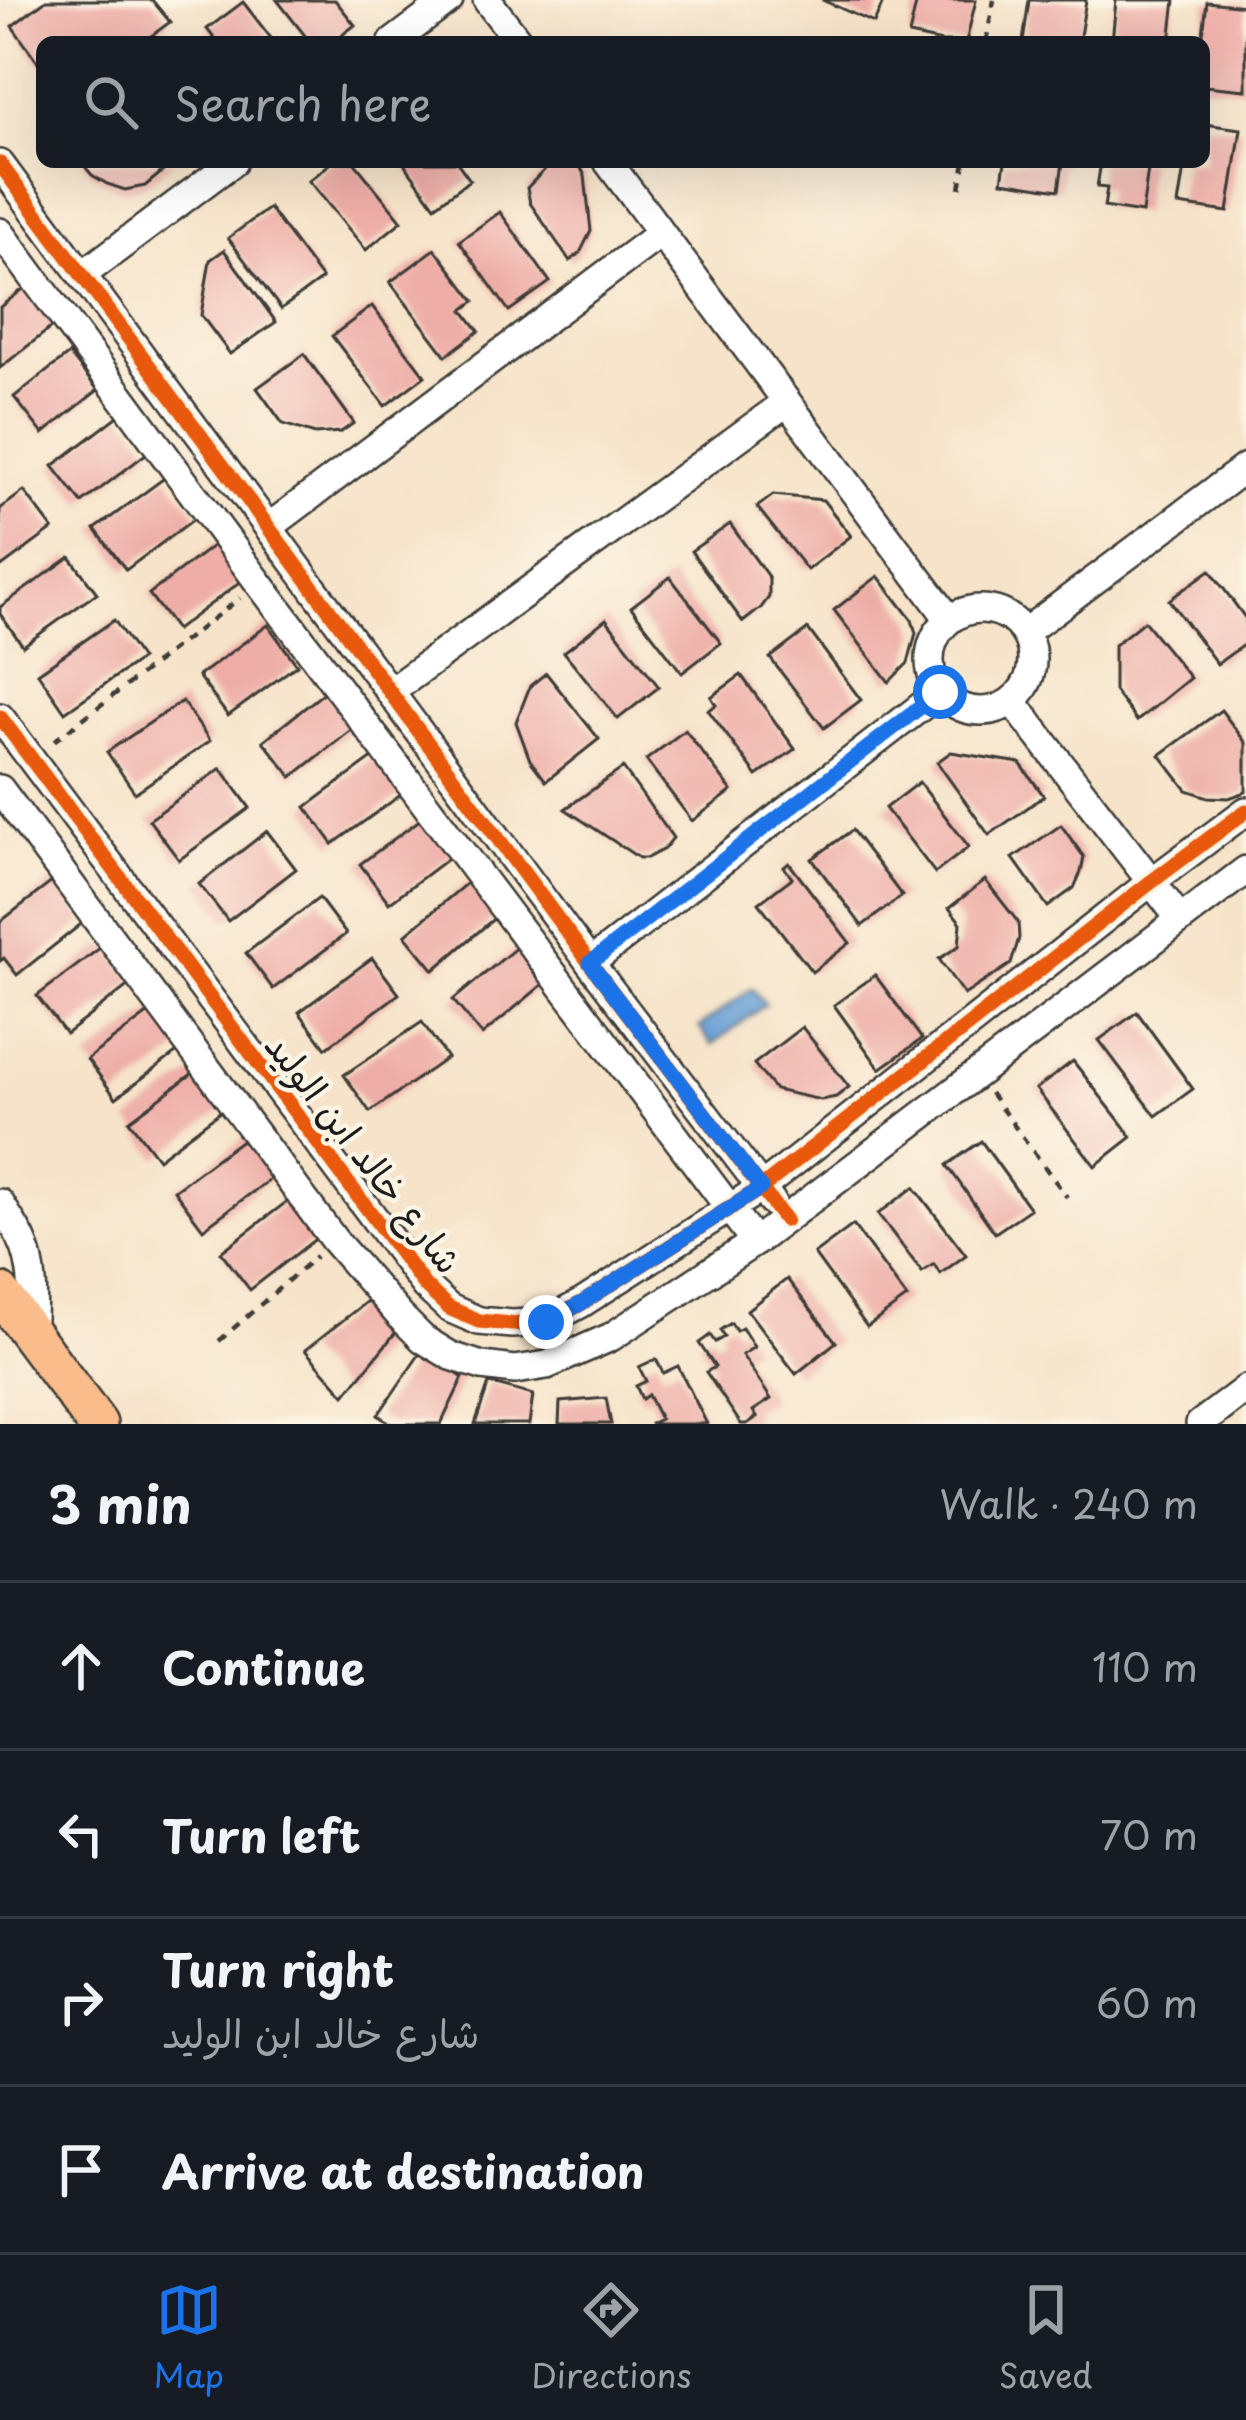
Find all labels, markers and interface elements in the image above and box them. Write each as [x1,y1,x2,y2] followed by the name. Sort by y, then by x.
[36,36,1210,168] search box
[174,68,431,136] text: Search here
[78,69,144,135] icon: search
[913,665,967,719] route start
[253,1020,477,1285] street label: شارع خالد ابن الوليد
[519,1295,573,1349] route end
[48,1464,192,1541] text: 3 min
[940,1473,1198,1532] text: Walk · 240 m
[162,1632,365,1700] text: Continue
[48,1633,114,1699] icon: ahead
[1092,1636,1198,1695] text: 110 m
[162,1800,361,1868] text: Turn left
[48,1801,114,1867] icon: left
[1100,1804,1198,1863] text: 70 m
[162,1934,394,2002] text: Turn right
[48,1969,114,2035] icon: right
[1096,1972,1198,2031] text: 60 m
[162,2002,480,2061] text: شارع خالد ابن الوليد
[162,2136,645,2204] text: Arrive at destination
[48,2137,114,2203] icon: arrive
[154,2277,224,2399] tab: Map
[531,2277,692,2399] tab: Directions
[999,2277,1092,2399] tab: Saved

